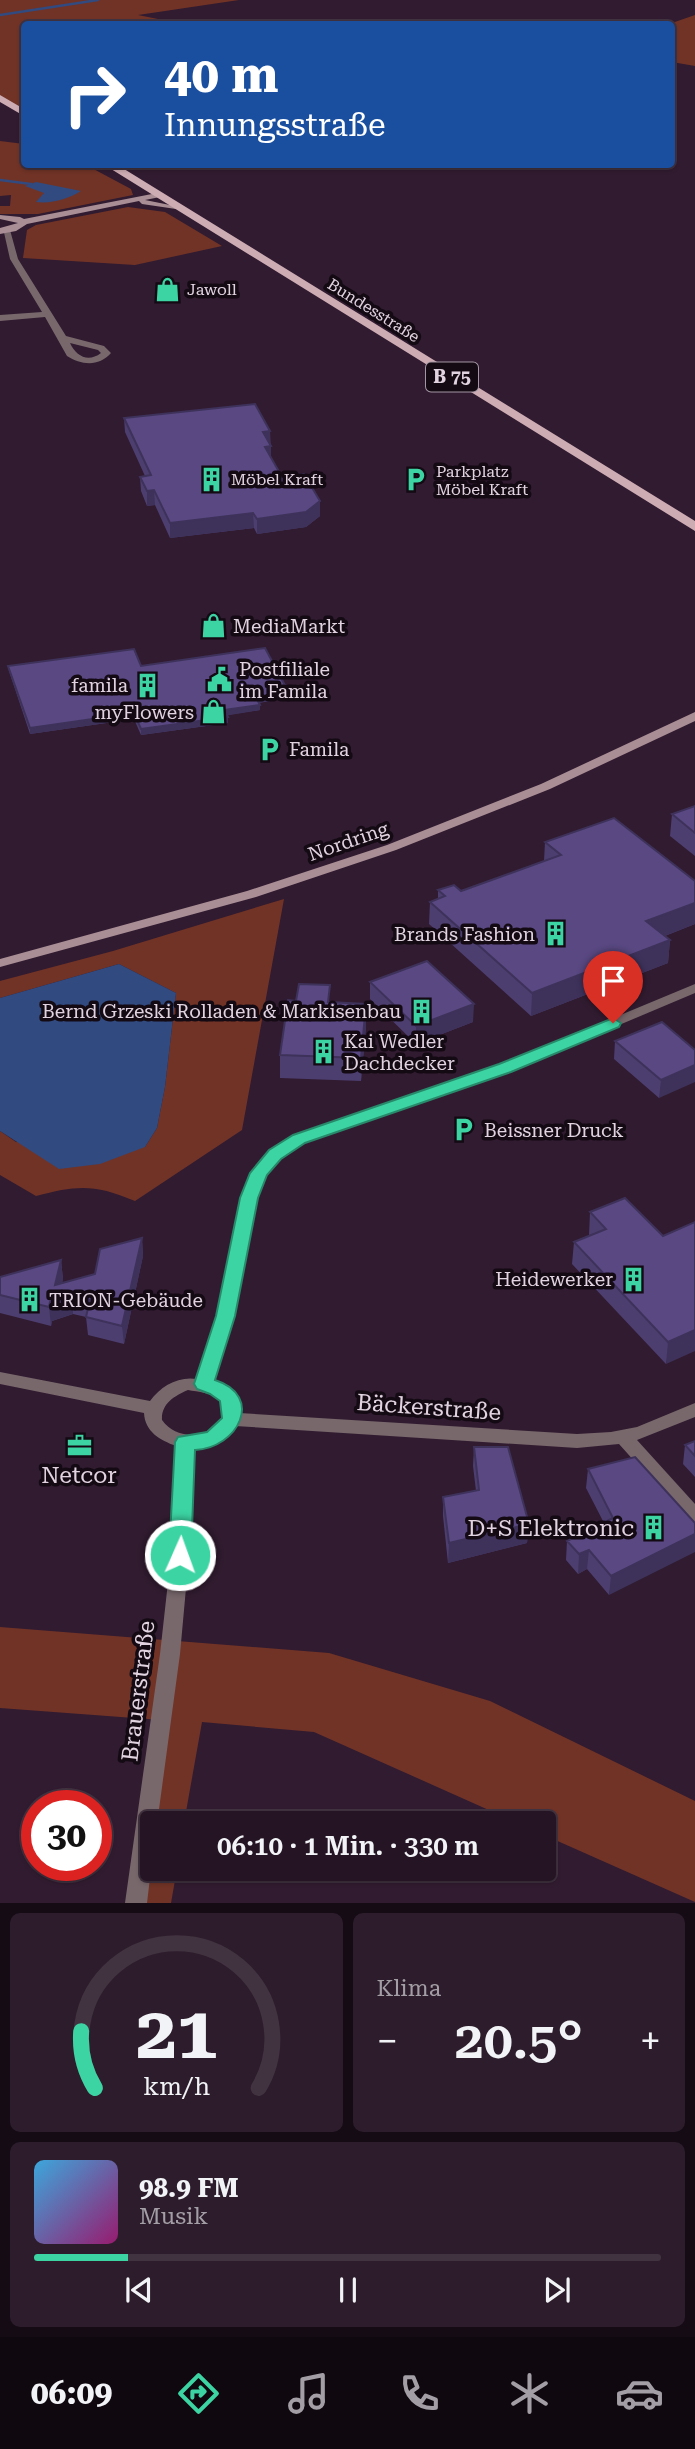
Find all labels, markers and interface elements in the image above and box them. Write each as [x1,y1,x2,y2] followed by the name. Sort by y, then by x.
[164,47,279,104] text: 40 m
[49,49,140,140] icon: right
[164,106,385,144] text: Innungsstraße
[153,275,181,303] shop icon: Jawoll
[324,275,423,346] street label: Bundesstraße
[187,280,237,299] place label: Jawoll
[426,362,478,391] road number: B 75
[436,462,528,499] place label: Parkplatz Möbel Kraft
[197,465,225,493] building icon: Möbel Kraft
[402,466,430,494] parking icon: Parkplatz Möbel Kraft
[231,470,323,489] place label: Möbel Kraft
[199,612,227,640] shop icon: MediaMarkt
[233,615,345,638] place label: MediaMarkt
[239,658,330,703] place label: Postfiliale im Famila
[205,666,233,694] public building icon: Postfiliale im Famila
[134,671,162,699] building icon: famila
[71,674,129,697] place label: famila
[200,698,228,726] shop icon: myFlowers
[94,701,194,724] place label: myFlowers
[255,735,283,763] parking icon: Famila
[289,738,350,761] place label: Famila
[305,817,392,866] street label: Nordring
[541,920,569,948] building icon: Brands Fashion
[394,923,535,946] place label: Brands Fashion
[583,951,643,1023] pin
[594,962,632,1000] icon: arrive
[407,997,435,1025] building icon: Bernd Grzeski Rolladen & Markisenbau
[42,1000,401,1023] place label: Bernd Grzeski Rolladen & Markisenbau
[344,1030,455,1075] place label: Kai Wedler Dachdecker
[310,1038,338,1066] building icon: Kai Wedler Dachdecker
[450,1116,478,1144] parking icon: Beissner Druck
[484,1119,624,1142] place label: Beissner Druck
[619,1265,647,1293] building icon: Heidewerker
[495,1268,613,1291] place label: Heidewerker
[15,1286,43,1314] building icon: TRION-Gebäude
[49,1289,203,1312] place label: TRION-Gebäude
[356,1389,502,1426] street label: Bäckerstraße
[65,1431,93,1459] office icon: Netcor
[41,1462,117,1489] place label: Netcor
[640,1514,668,1542] building icon: D+S Elektronic
[468,1515,634,1542] place label: D+S Elektronic
[143,1518,217,1592] position arrow
[116,1619,161,1763] street label: Brauerstraße
[21,1790,112,1881] speed limit sign: 30
[217,1831,479,1861] text: 06:10 · 1 Min. · 330 m
[377,1975,441,2002] text: Klima
[135,1992,217,2077] text: 21
[455,2010,583,2071] text: 20.5°
[377,2019,398,2063] text: −
[640,2019,661,2063] text: +
[143,2072,210,2101] text: km/h
[139,2173,239,2203] text: 98.9 FM
[139,2203,208,2230] text: Musik
[120,2271,158,2309] icon: previous
[329,2271,367,2309] icon: pause
[538,2271,576,2309] icon: next
[174,2369,223,2418] icon: directions
[284,2369,333,2418] icon: music
[395,2369,444,2418] icon: phone
[505,2369,554,2418] icon: climate
[615,2369,664,2418] icon: car
[31,2374,112,2412] text: 06:09

